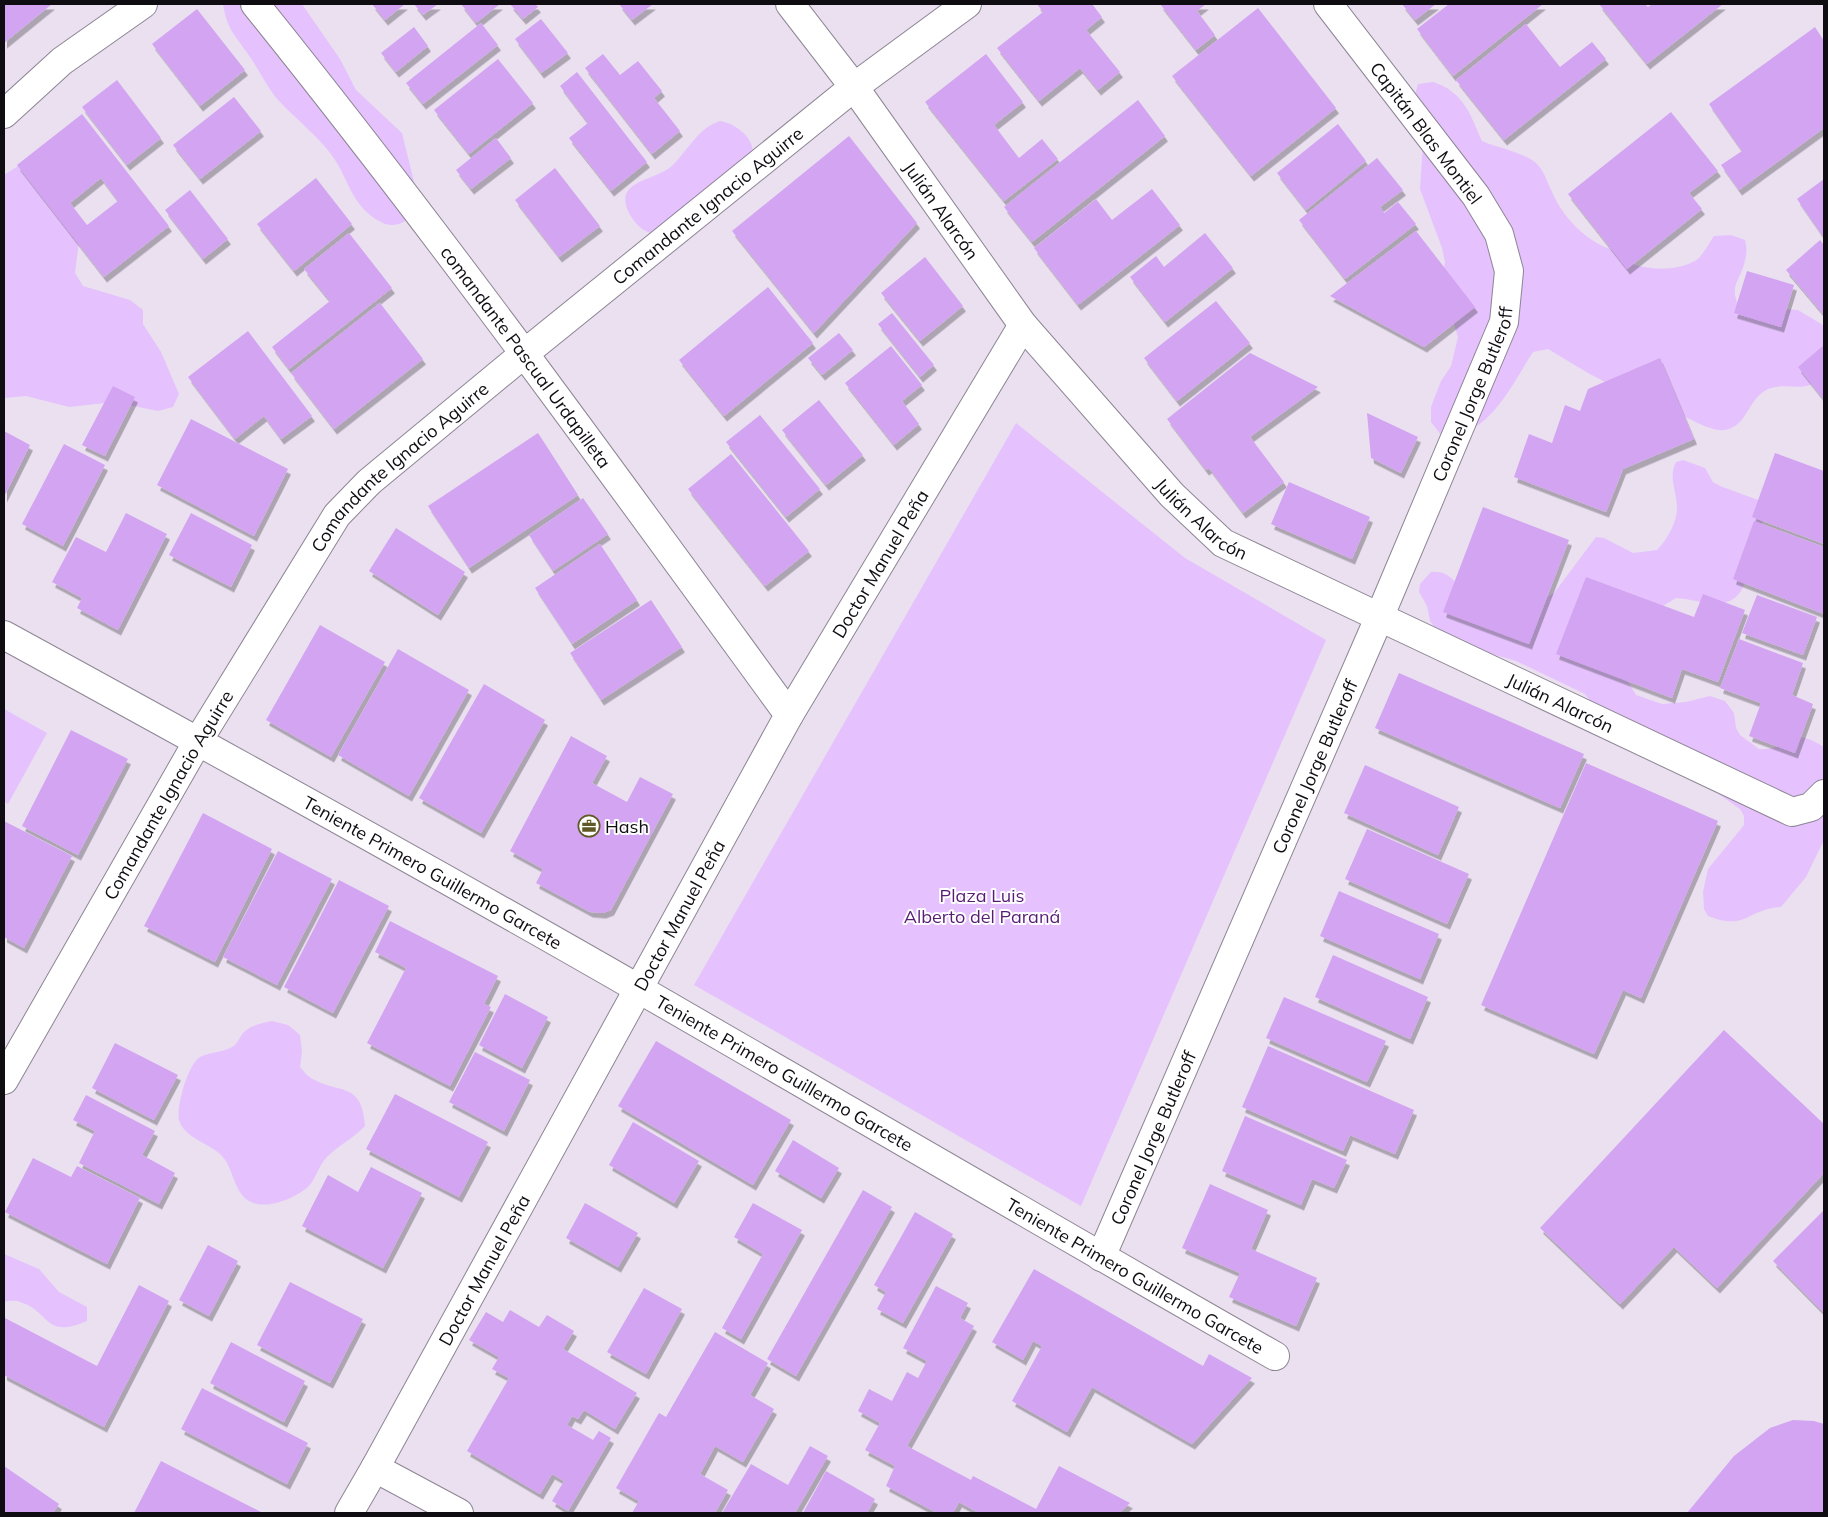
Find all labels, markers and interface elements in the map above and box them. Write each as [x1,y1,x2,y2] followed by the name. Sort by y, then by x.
[1365,57,1487,209] street label: Capitán Blas Montiel
[607,121,808,289] street label: Comandante Ignacio Aguirre
[899,157,984,264] street label: Julián Alarcón
[436,241,616,472] street label: comandante Pascual Urdapilleta
[1427,304,1517,485] street label: Coronel Jorge Butleroff
[306,377,493,556] street label: Comandante Ignacio Aguirre
[1151,473,1251,564] street label: Julián Alarcón
[827,485,933,642] street label: Doctor Manuel Peña
[1503,667,1617,738] street label: Julián Alarcón
[1266,675,1363,857] street label: Coronel Jorge Butleroff
[98,686,238,904] street label: Comandante Ignacio Aguirre
[299,790,566,954] street label: Teniente Primero Guillermo Garcete
[577,814,601,838] office icon: Hash
[605,815,649,838] place label: Hash
[628,836,730,995] street label: Doctor Manuel Peña
[904,884,1060,928] park label: Plaza Luis Alberto del Paraná
[652,990,917,1156] street label: Teniente Primero Guillermo Garcete
[1105,1046,1201,1228] street label: Coronel Jorge Butleroff
[433,1190,535,1350] street label: Doctor Manuel Peña
[1002,1192,1268,1359] street label: Teniente Primero Guillermo Garcete

